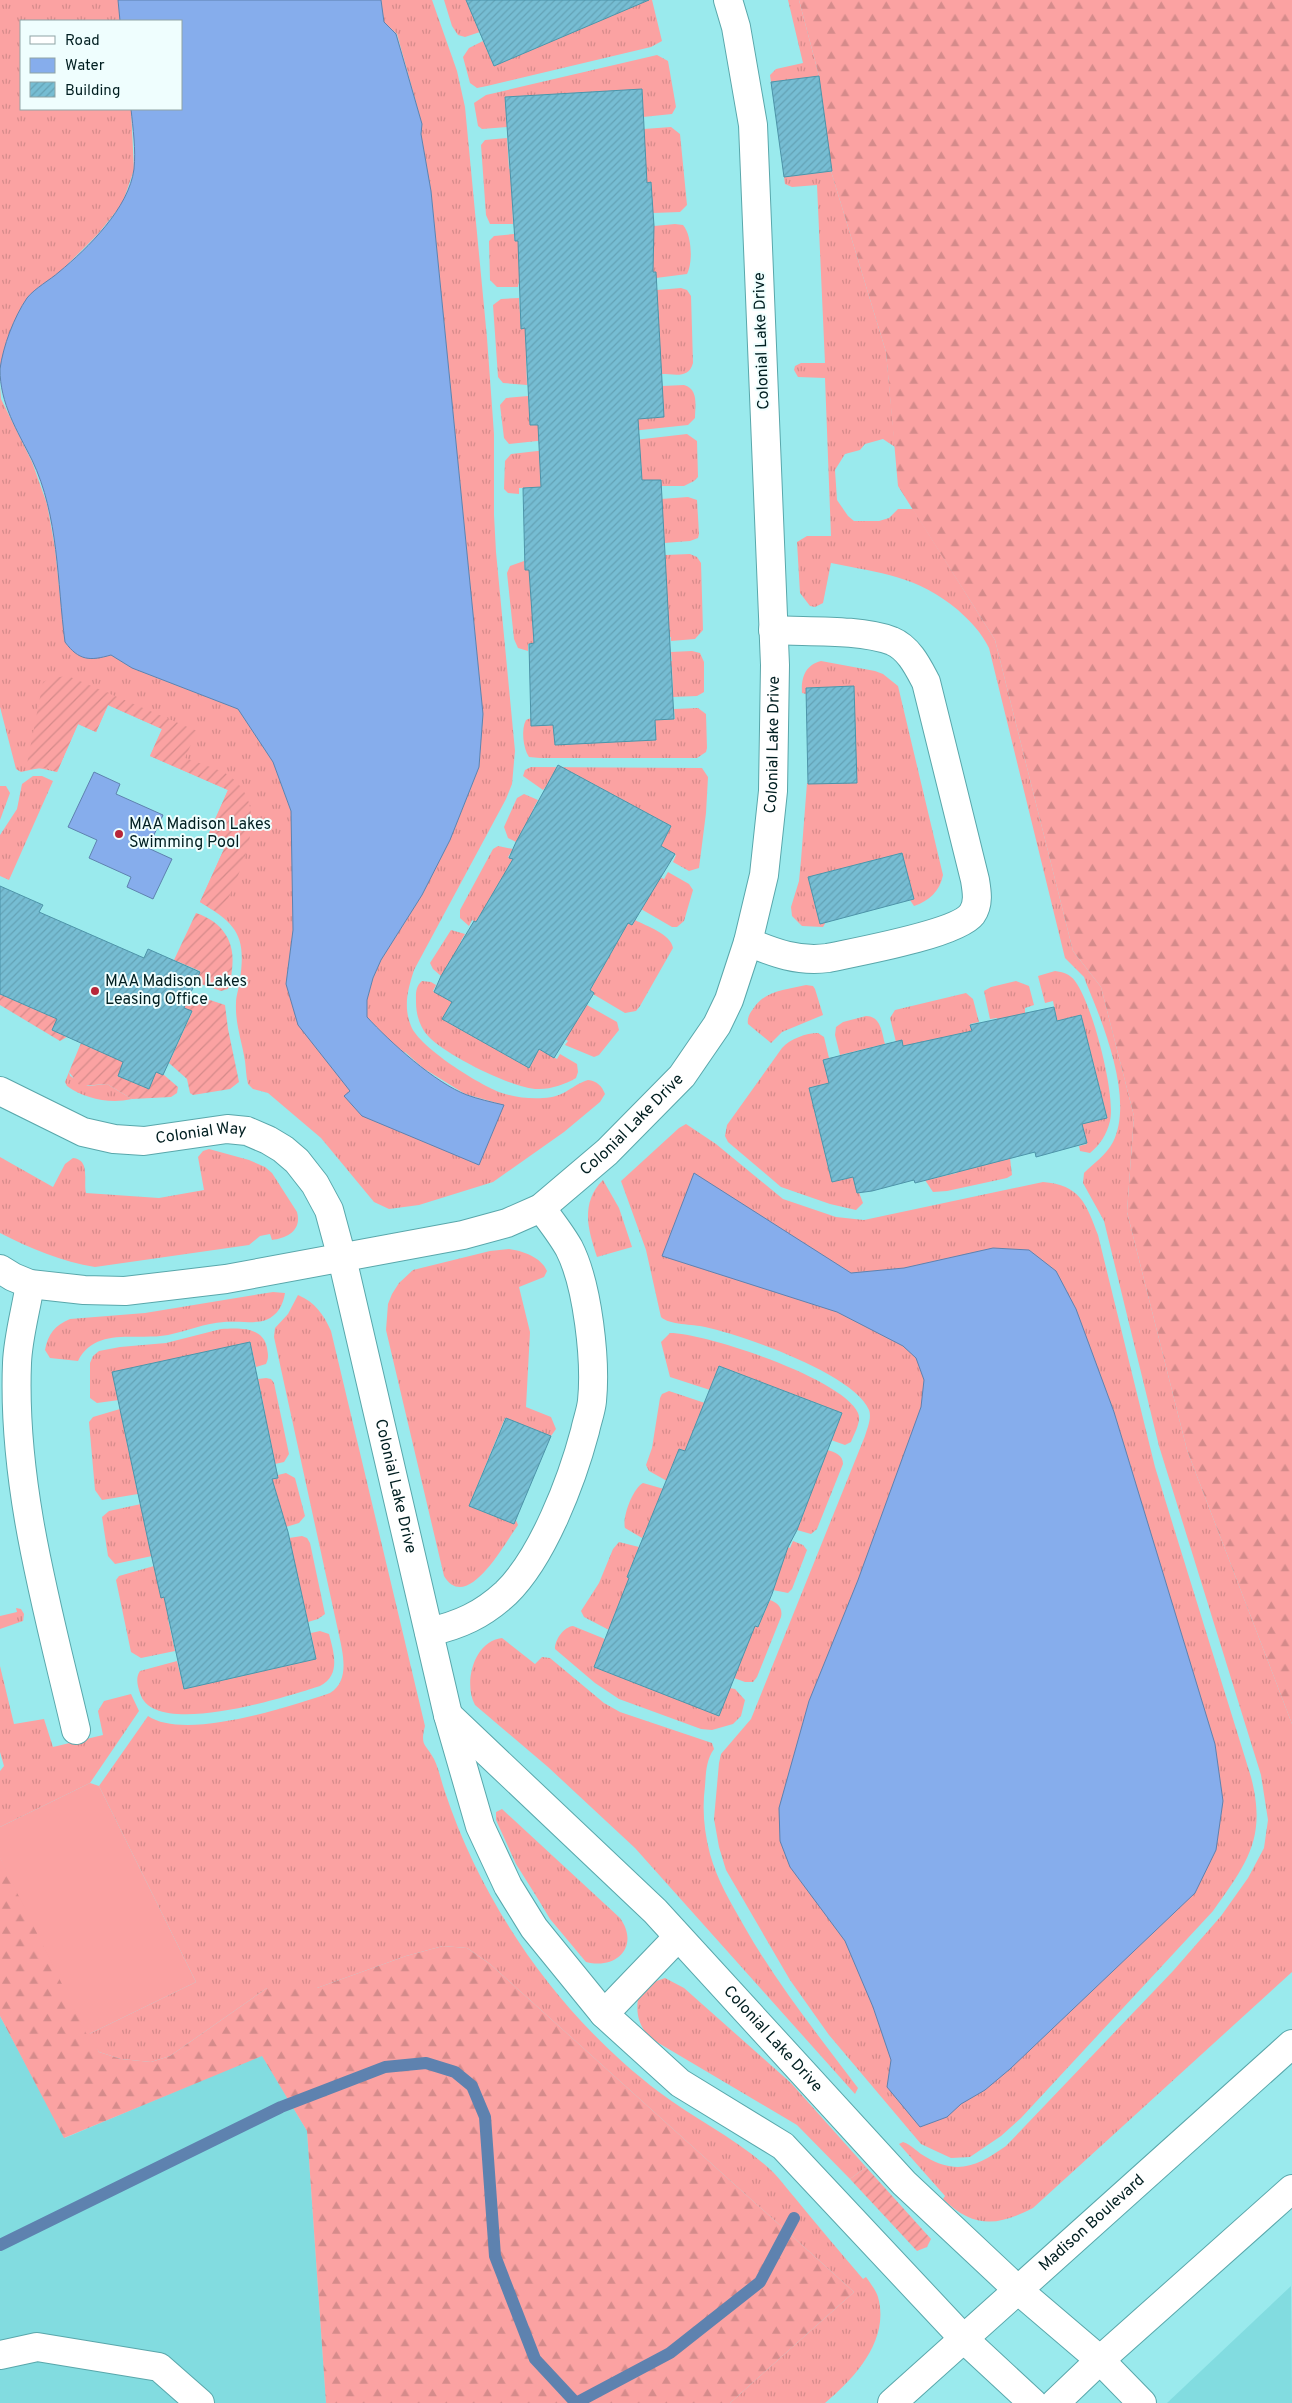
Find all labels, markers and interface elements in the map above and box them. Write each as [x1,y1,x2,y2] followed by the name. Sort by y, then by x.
[20,20,182,110] legend
[65,32,100,51] text: Road
[65,57,105,76] text: Water
[65,82,120,101] text: Building
[750,272,774,410] street label: Colonial Lake Drive
[761,676,785,815] street label: Colonial Lake Drive
[129,815,271,853] place label: MAA Madison Lakes Swimming Pool
[113,828,125,840] marker: MAA Madison Lakes Swimming Pool
[105,972,247,1010] place label: MAA Madison Lakes Leasing Office
[89,985,101,997] marker: MAA Madison Lakes Leasing Office
[576,1070,688,1180] street label: Colonial Lake Drive
[154,1119,247,1149] street label: Colonial Way
[370,1417,420,1556] street label: Colonial Lake Drive
[719,1982,826,2097] street label: Colonial Lake Drive
[1035,2171,1149,2276] street label: Madison Boulevard

